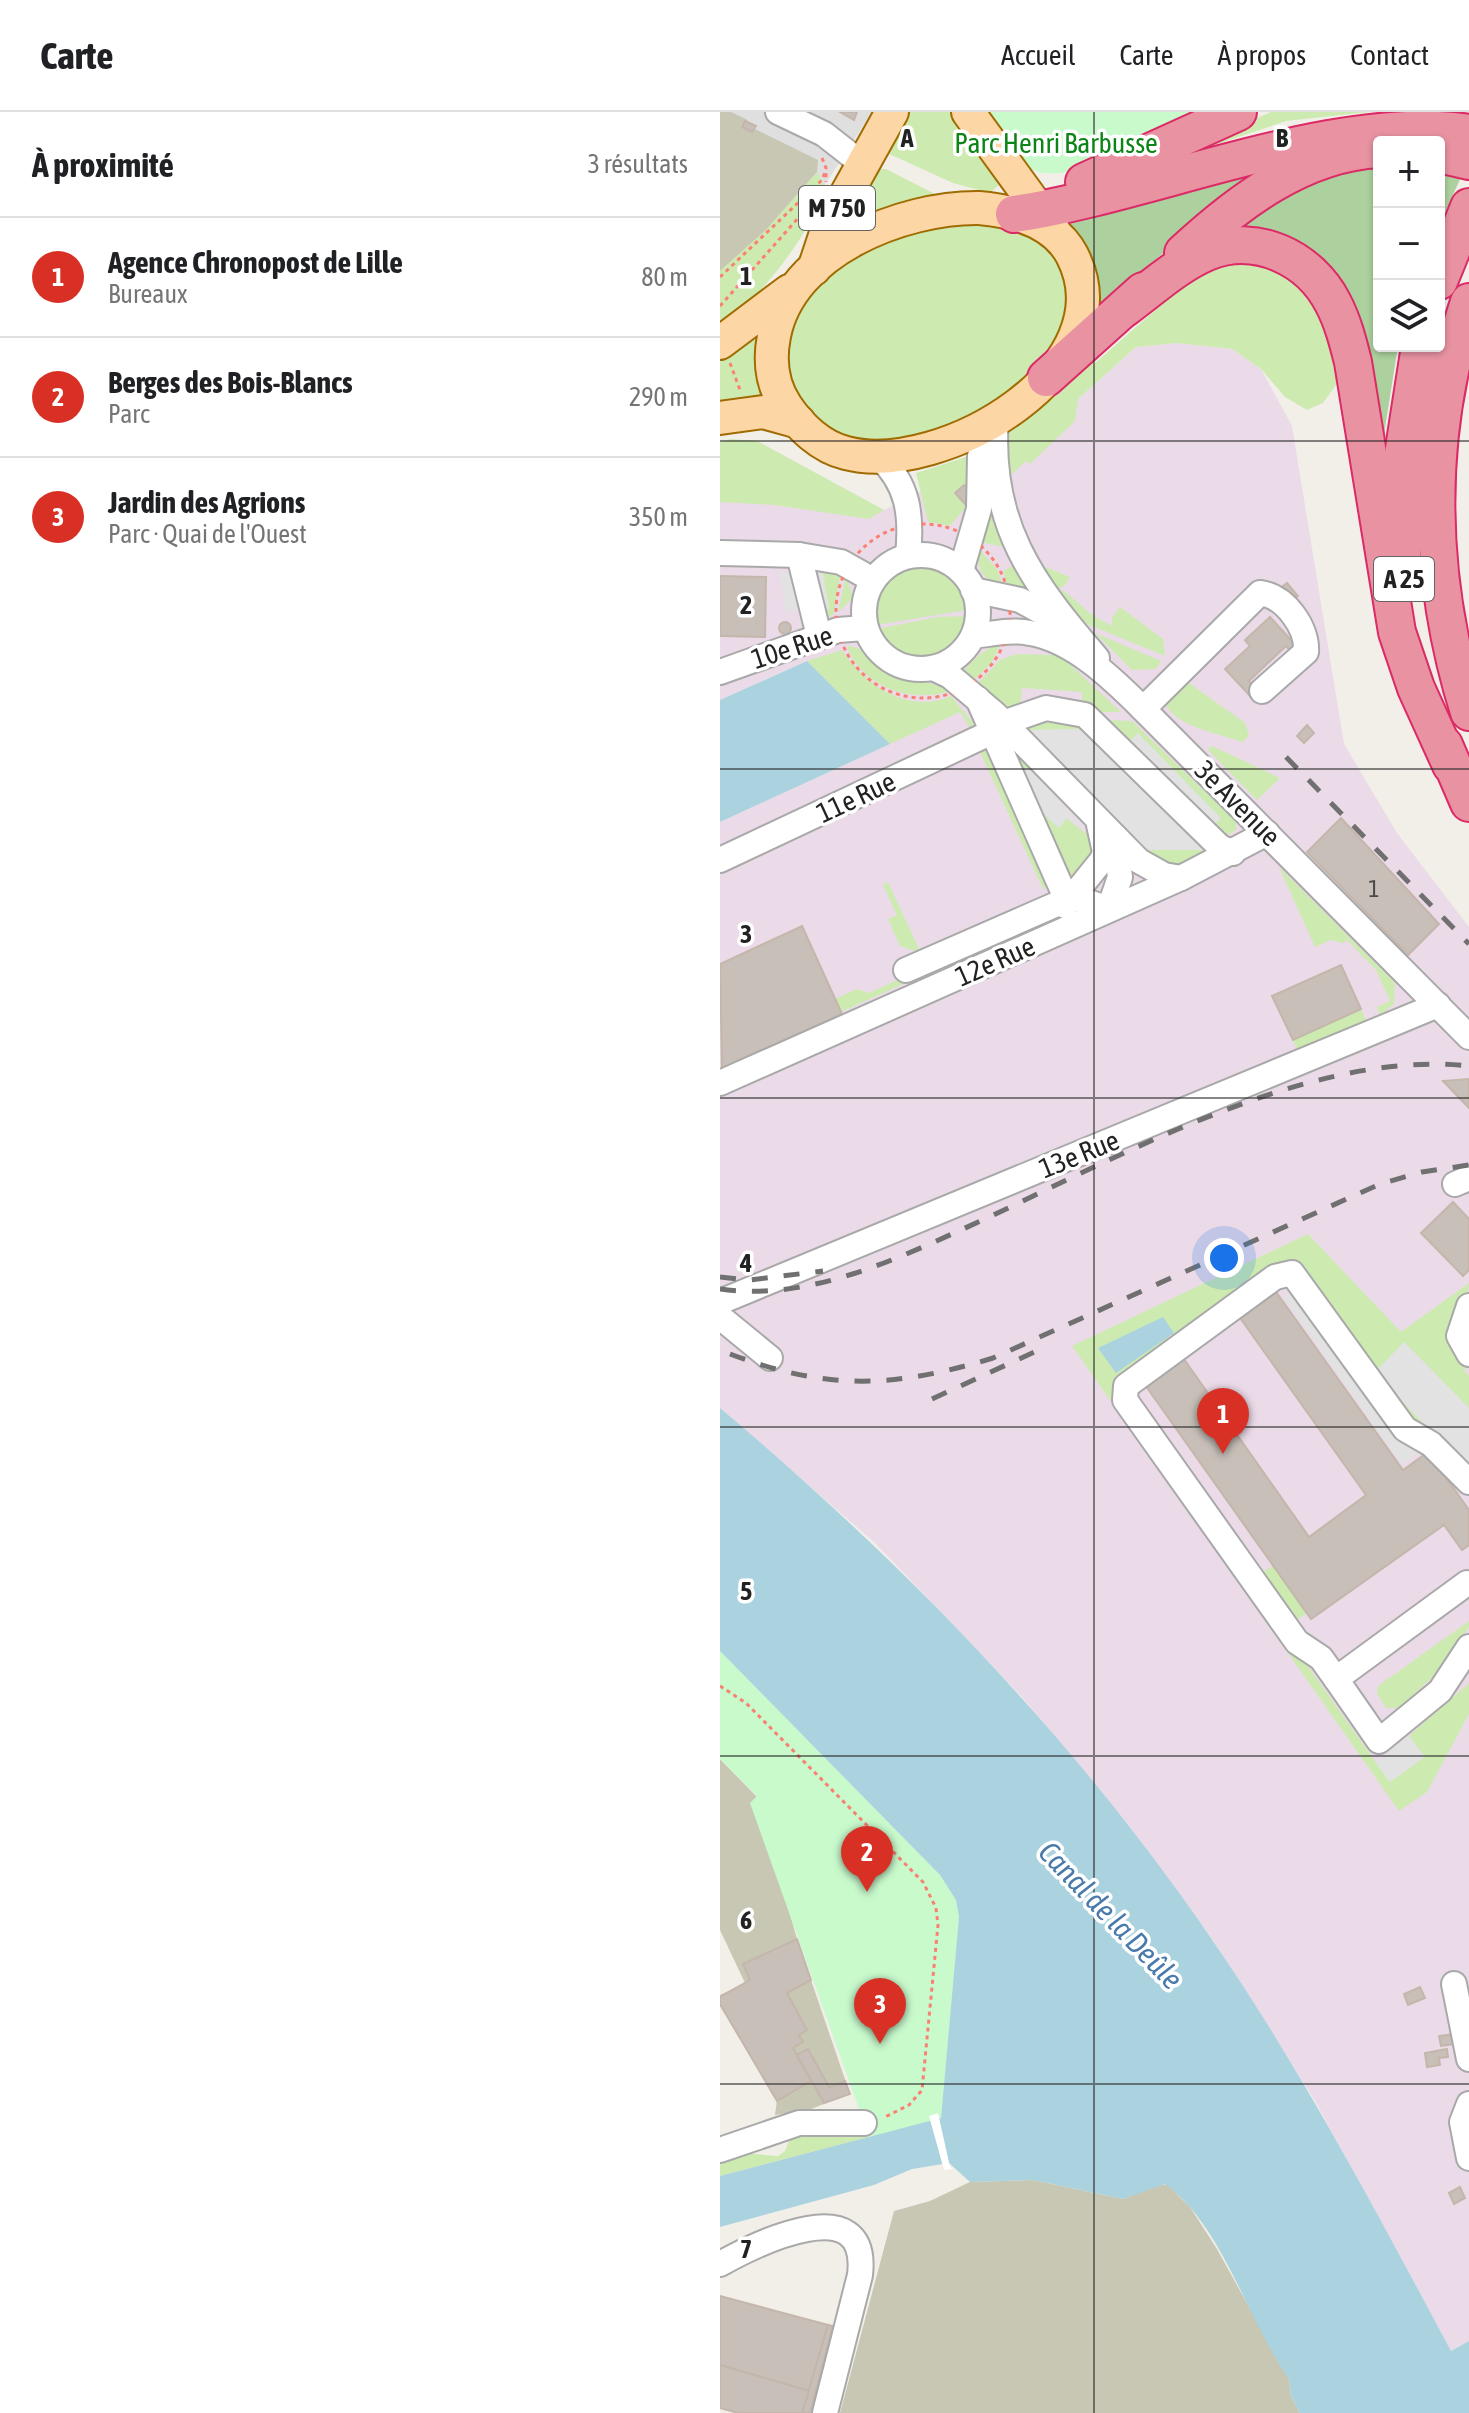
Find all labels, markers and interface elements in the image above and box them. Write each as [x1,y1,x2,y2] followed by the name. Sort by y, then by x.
[40,34,113,77] text: Carte
[1001,39,1075,71] text: Accueil
[1119,39,1174,71] text: Carte
[1218,39,1306,71] text: À propos
[1350,39,1429,71] text: Contact
[900,123,914,153] text: A
[1276,123,1289,153] text: B
[954,127,1158,159] park label: Parc Henri Barbusse
[1373,136,1445,352] map controls
[1373,136,1445,208] button: +
[32,145,174,184] text: À proximité
[588,149,688,179] text: 3 résultats
[799,186,875,230] road number: M 750
[1373,208,1445,280] button: −
[108,245,403,279] text: Agence Chronopost de Lille
[740,261,752,291] text: 1
[52,262,64,292] text: 1
[641,262,688,292] text: 80 m
[108,279,188,309] text: Bureaux
[1373,280,1445,352] button: layers
[108,365,353,399] text: Berges des Bois-Blancs
[52,382,64,412] text: 2
[629,382,688,412] text: 290 m
[108,399,150,429] text: Parc
[108,485,305,519] text: Jardin des Agrions
[52,502,64,532] text: 3
[629,502,688,532] text: 350 m
[108,519,307,549] text: Parc · Quai de l'Ouest
[1374,557,1434,601] road number: A 25
[740,590,752,620] text: 2
[748,619,836,675] street label: 10e Rue
[1189,754,1287,852] street label: 3e Avenue
[812,765,900,829] street label: 11e Rue
[1368,875,1380,902] house number: 1
[740,919,752,949] text: 3
[951,929,1039,993] street label: 12e Rue
[1034,1124,1124,1184] street label: 13e Rue
[1204,1238,1244,1278] your location
[739,1248,752,1278] text: 4
[1197,1388,1249,1454] pin: 1
[740,1576,752,1606] text: 5
[841,1826,893,1892] pin: 2
[1032,1834,1190,1996] water label: Canal de la Deûle
[740,1905,752,1935] text: 6
[854,1978,906,2044] pin: 3
[740,2234,752,2264] text: 7

